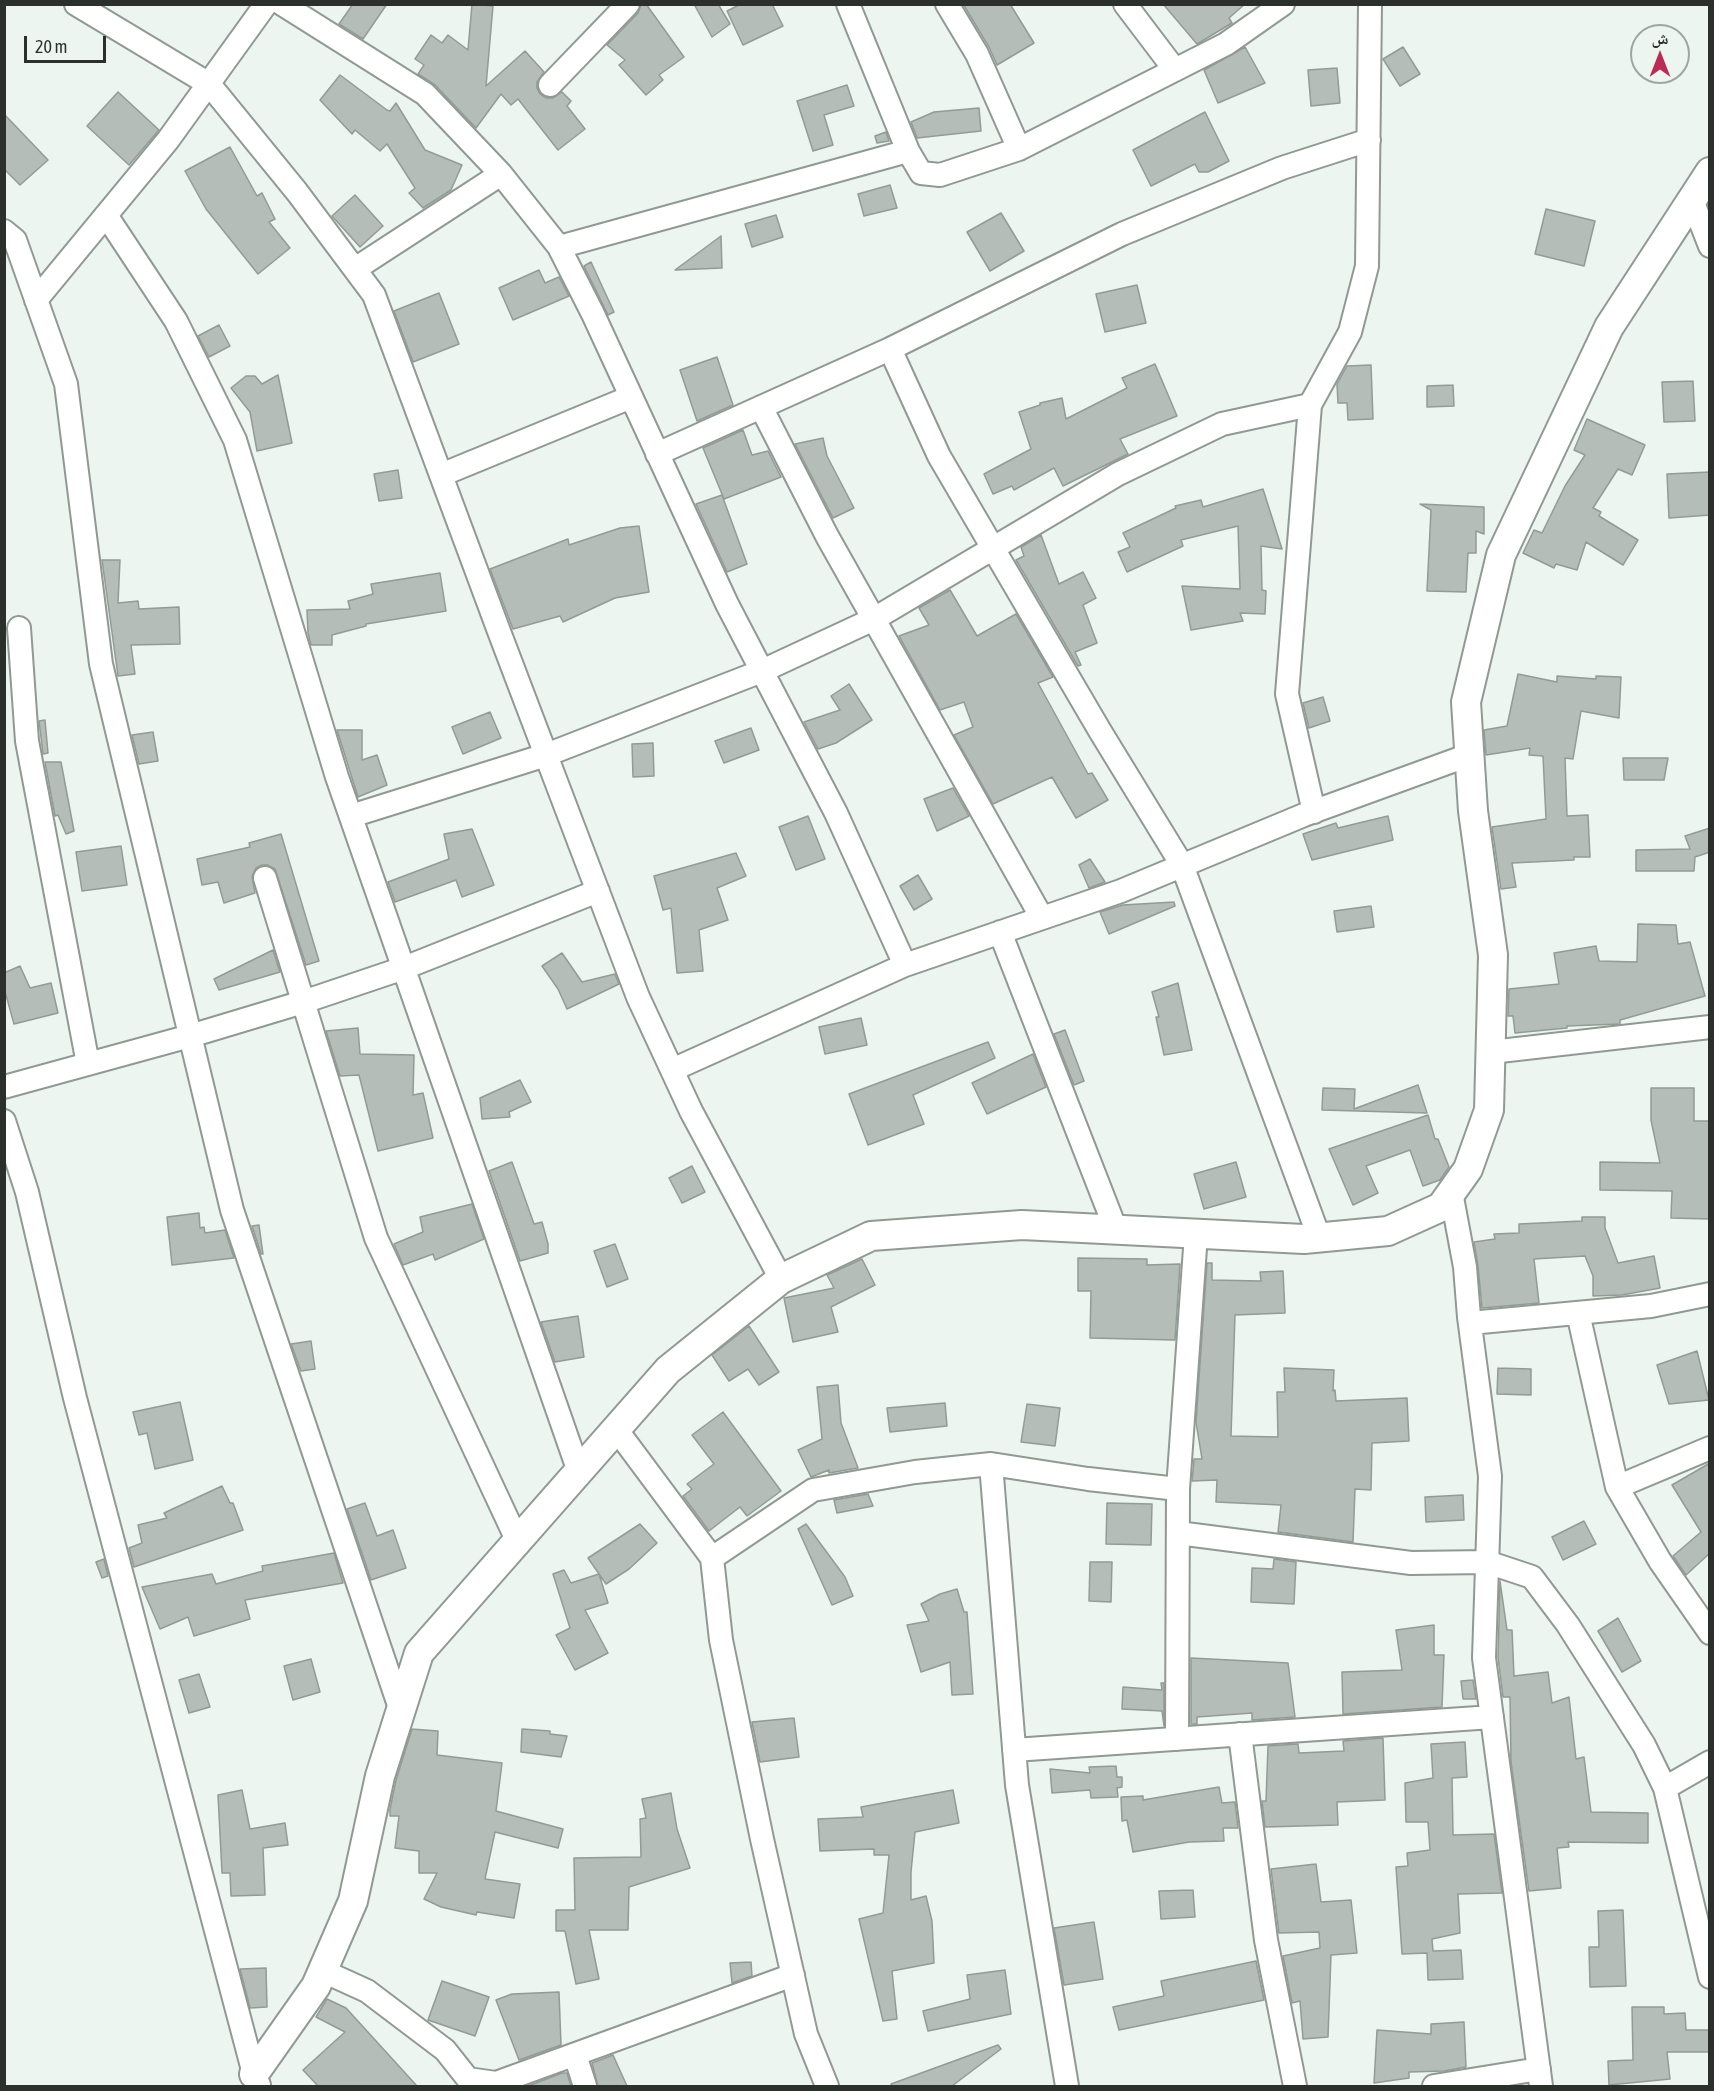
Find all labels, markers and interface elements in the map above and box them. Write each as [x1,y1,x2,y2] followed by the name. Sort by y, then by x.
[27,24,110,62] scale bar
[1630,24,1690,84] north arrow
[1652,29,1668,47] text: ش
[35,36,67,57] text: 20 m

